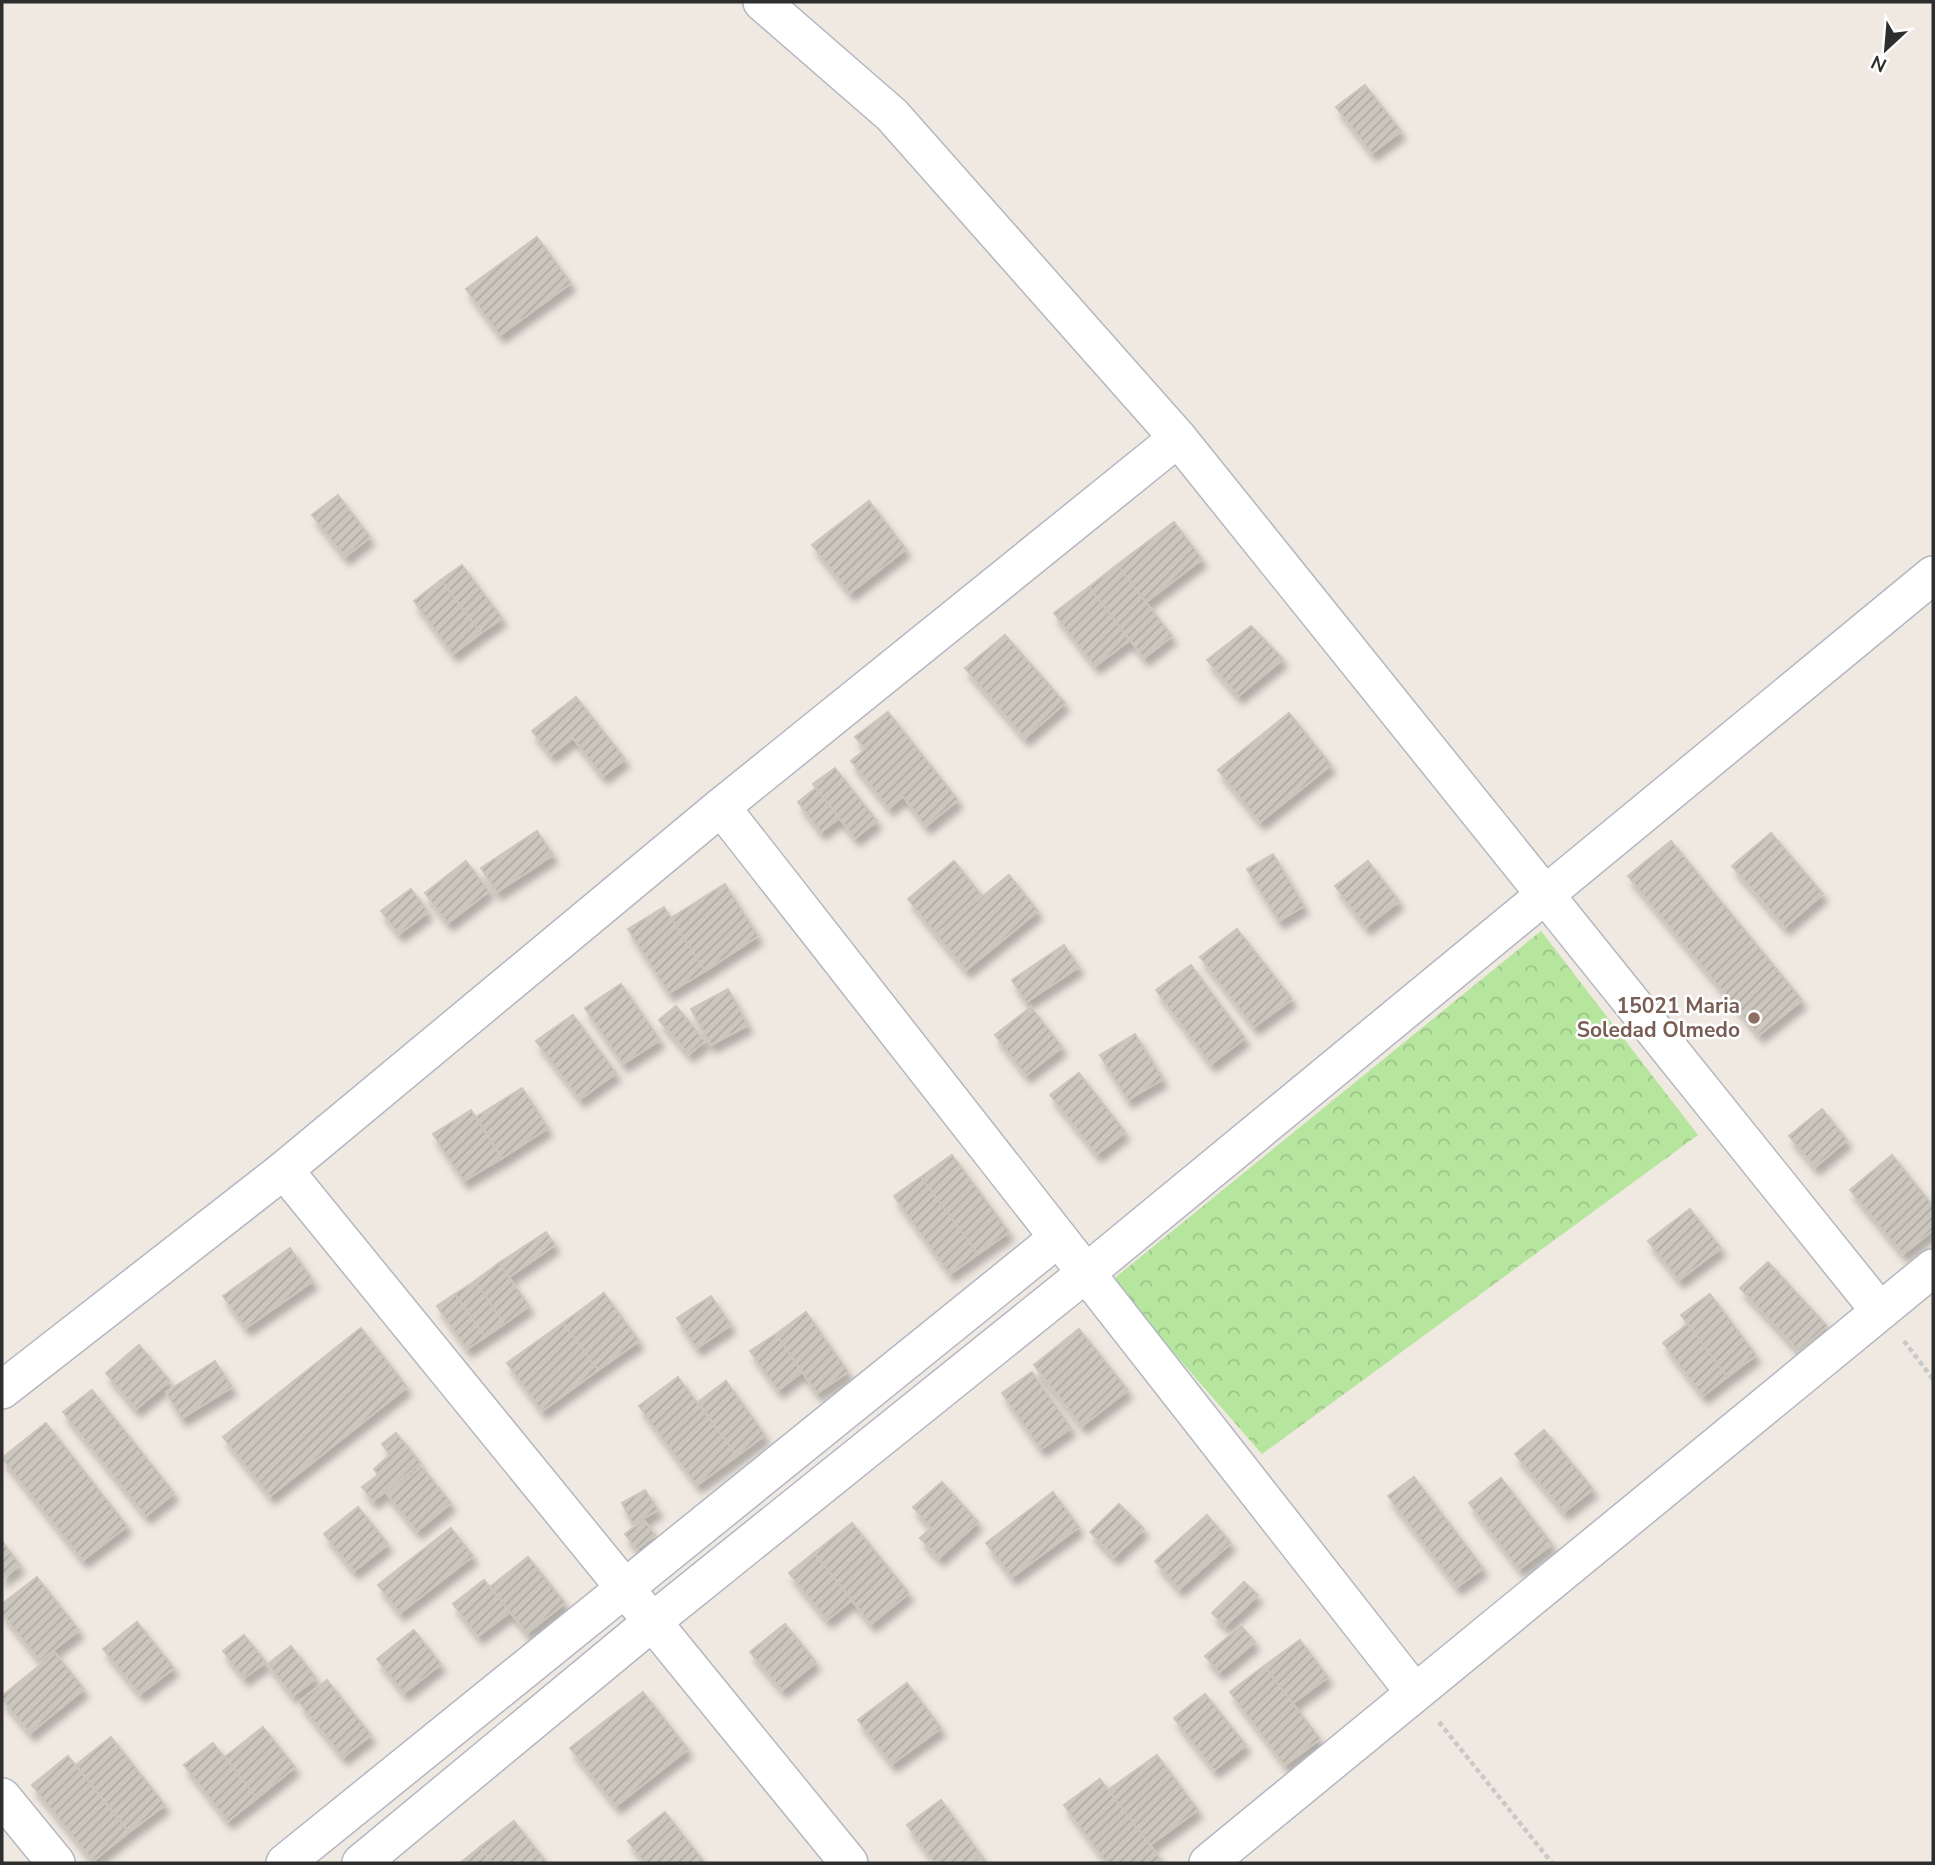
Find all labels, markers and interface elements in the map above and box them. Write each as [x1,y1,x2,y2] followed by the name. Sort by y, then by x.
[1851,14,1921,84] north arrow
[1867,49,1891,78] text: N
[1577,992,1740,1044] place label: 15021 Maria Soledad Olmedo
[1746,1010,1762,1026] marker: 15021 Maria Soledad Olmedo

